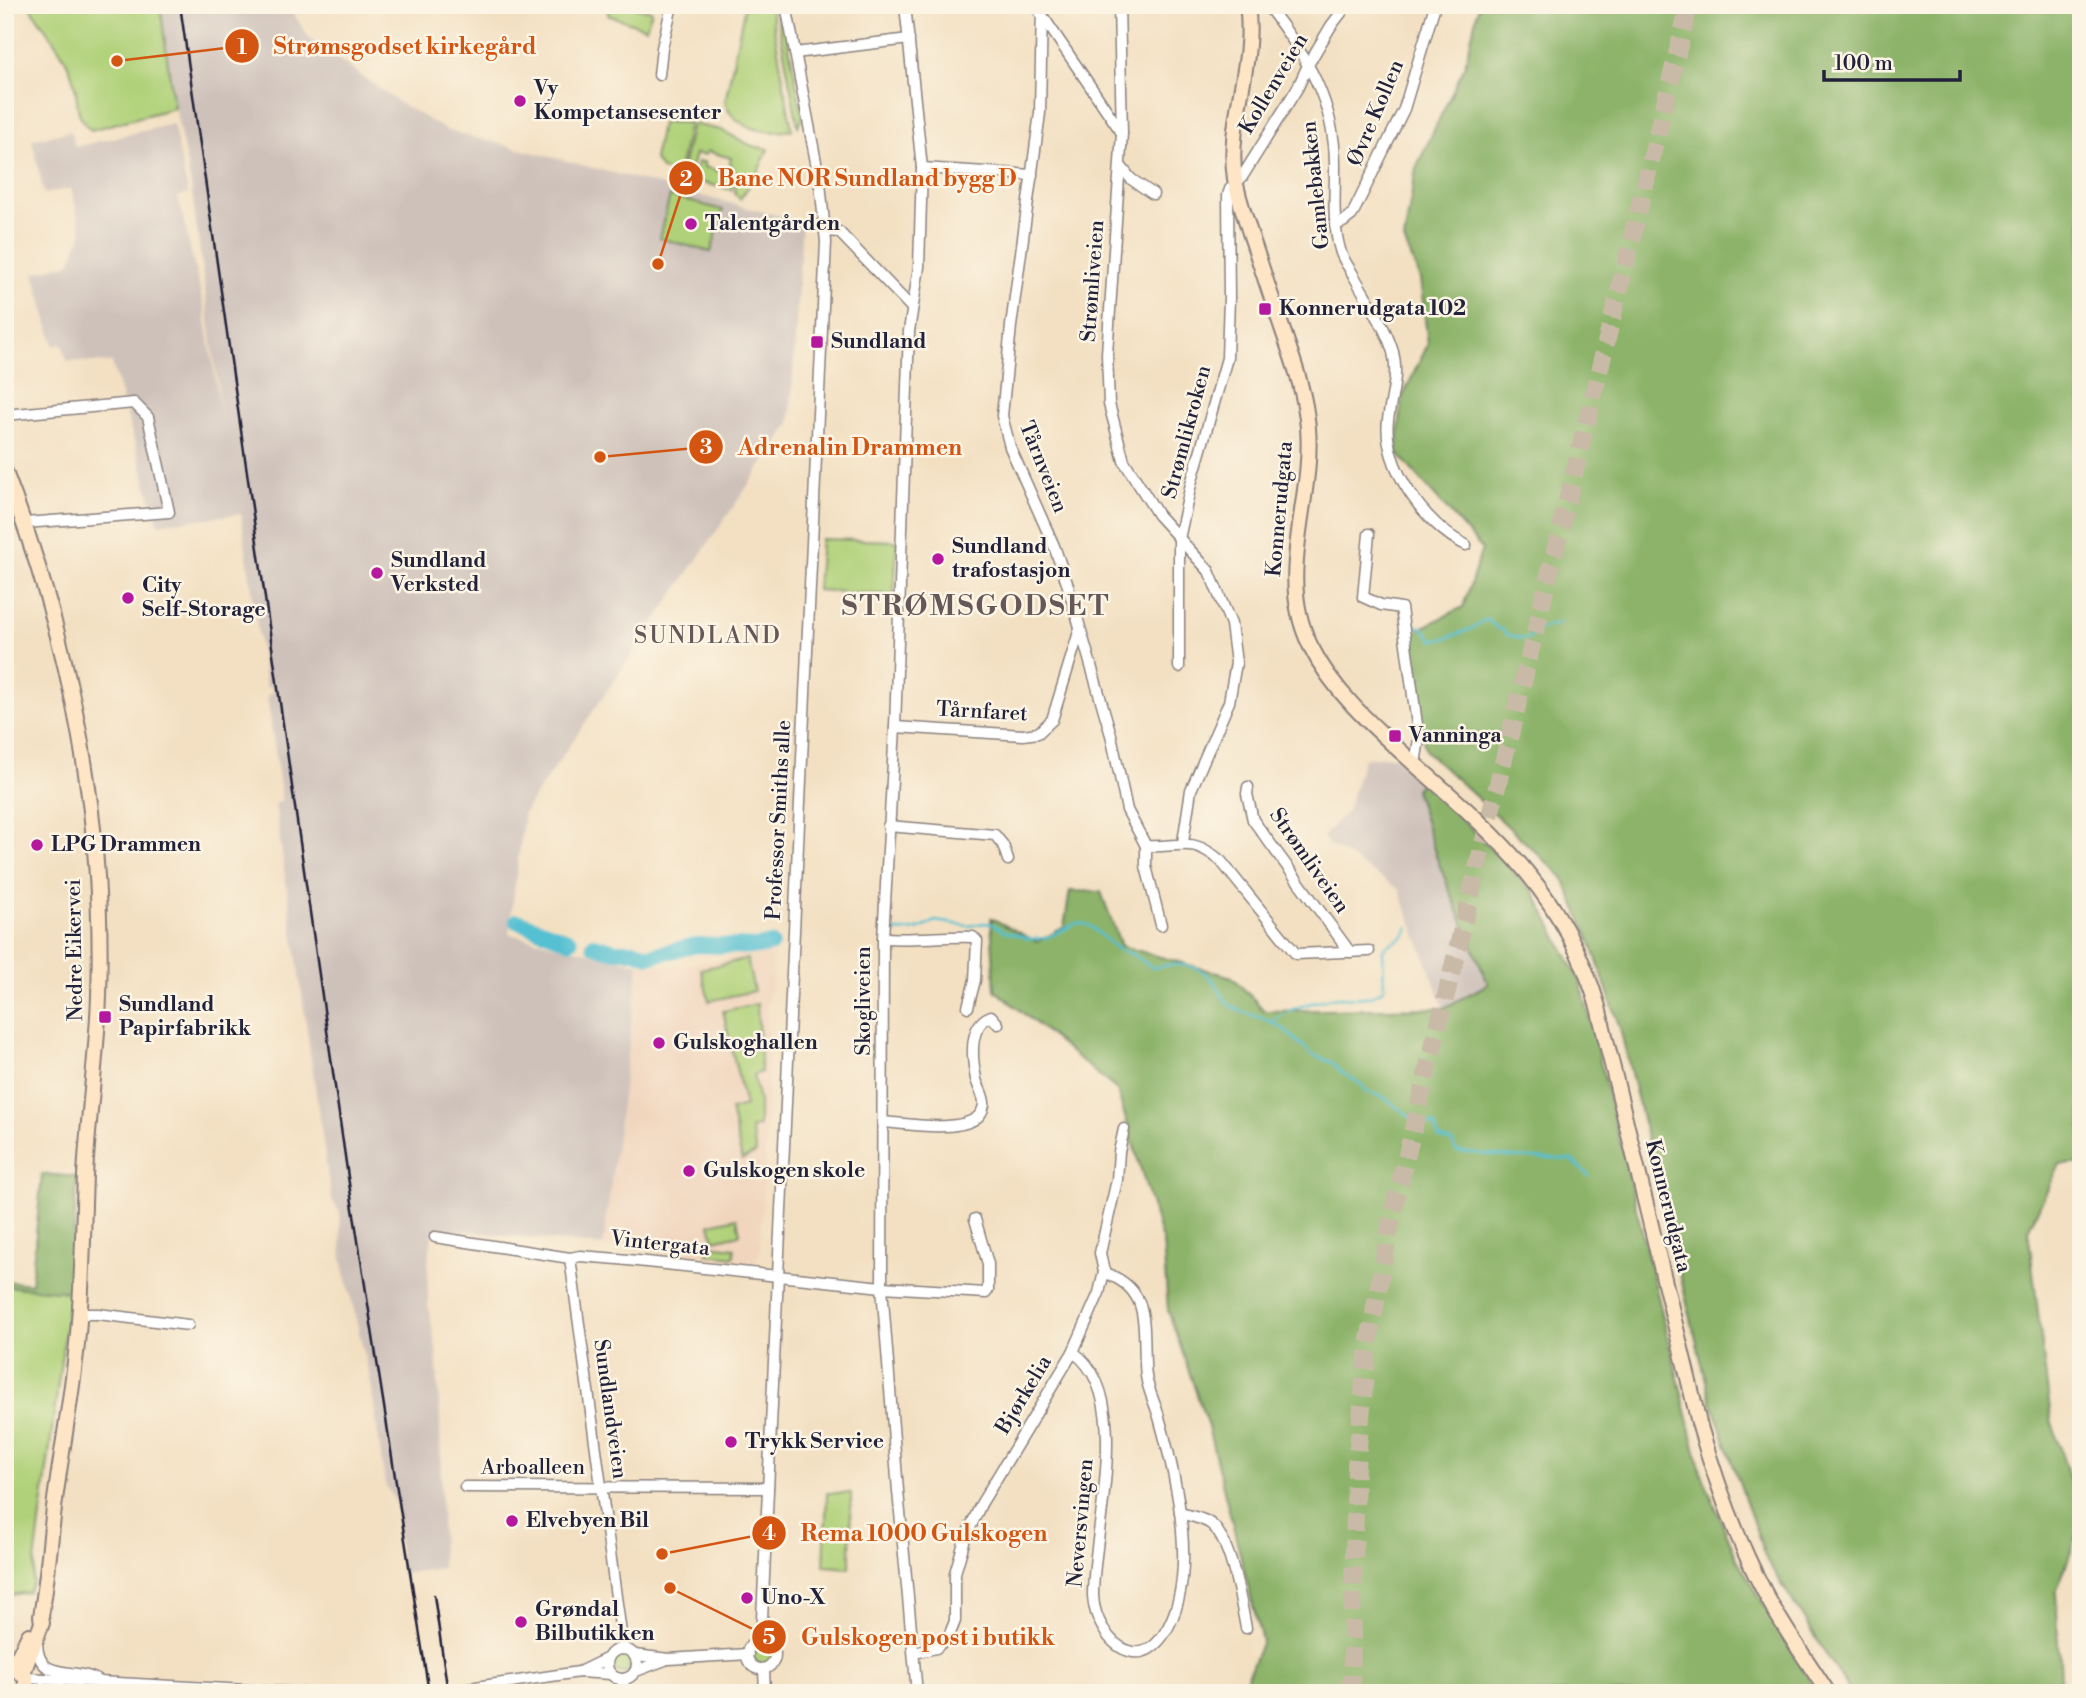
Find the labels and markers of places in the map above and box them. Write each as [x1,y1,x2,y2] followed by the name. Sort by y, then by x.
[225,24,551,68] callout: Strømsgodset kirkegård
[533,76,722,126] place label: Vy Kompetansesenter
[512,93,528,109] marker: Vy Kompetansesenter
[668,156,1030,200] callout: Bane NOR Sundland bygg D
[705,211,840,237] place label: Talentgården
[683,216,699,232] marker: Talentgården
[1279,296,1466,322] place label: Konnerudgata 102
[1257,301,1273,317] marker: Konnerudgata 102
[831,329,926,355] place label: Sundland
[809,334,825,350] marker: Sundland
[689,425,976,469] callout: Adrenalin Drammen
[952,534,1070,584] place label: Sundland trafostasjon
[390,548,486,598] place label: Sundland Verksted
[930,551,946,567] marker: Sundland trafostasjon
[369,565,385,581] marker: Sundland Verksted
[142,573,266,623] place label: City Self-Storage
[120,590,136,606] marker: City Self-Storage
[1408,723,1502,749] place label: Vanninga
[1387,728,1403,744] marker: Vanninga
[51,832,201,858] place label: LPG Drammen
[29,837,45,853] marker: LPG Drammen
[119,992,252,1042] place label: Sundland Papirfabrikk
[97,1009,113,1025] marker: Sundland Papirfabrikk
[673,1030,818,1056] place label: Gulskoghallen
[651,1035,667,1051] marker: Gulskoghallen
[703,1158,865,1184] place label: Gulskogen skole
[681,1163,697,1179] marker: Gulskogen skole
[745,1429,884,1455] place label: Trykk Service
[723,1434,739,1450] marker: Trykk Service
[526,1508,649,1534] place label: Elvebyen Bil
[752,1511,1062,1555] callout: Rema 1000 Gulskogen
[504,1513,520,1529] marker: Elvebyen Bil
[761,1585,826,1611] place label: Uno-X
[739,1590,755,1606] marker: Uno-X
[535,1597,655,1647] place label: Grøndal Bilbutikken
[513,1614,529,1630] marker: Grøndal Bilbutikken
[752,1615,1069,1659] callout: Gulskogen post i butikk

